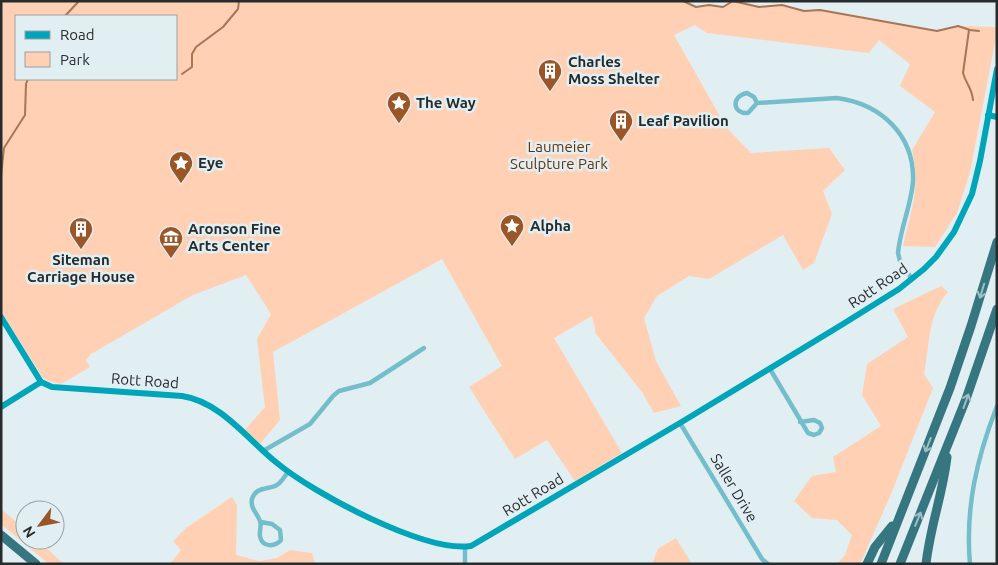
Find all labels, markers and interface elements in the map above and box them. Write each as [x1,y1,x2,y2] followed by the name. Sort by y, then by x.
[15,15,178,80] legend
[60,26,95,43] text: Road
[60,51,90,68] text: Park
[568,53,660,87] place label: Charles Moss Shelter
[537,58,563,92] building icon: Charles Moss Shelter
[386,90,412,124] place icon: The Way
[416,94,476,111] place label: The Way
[608,108,634,142] building icon: Leaf Pavilion
[638,112,729,129] place label: Leaf Pavilion
[510,138,608,172] park label: Laumeier Sculpture Park
[168,150,194,184] place icon: Eye
[198,154,223,171] place label: Eye
[499,213,525,247] place icon: Alpha
[68,216,94,250] building icon: Siteman Carriage House
[530,217,571,234] place label: Alpha
[188,220,281,254] place label: Aronson Fine Arts Center
[158,225,184,259] museum icon: Aronson Fine Arts Center
[27,251,135,285] place label: Siteman Carriage House
[845,260,911,312] street label: Rott Road
[976,283,986,299] one-way arrow
[111,370,179,391] street label: Rott Road
[961,394,971,409] one-way arrow
[923,437,932,452] one-way arrow
[707,451,761,525] street label: Saller Drive
[499,470,566,519] street label: Rott Road
[15,500,65,550] north arrow
[914,512,924,527] one-way arrow
[19,523,39,541] text: N

